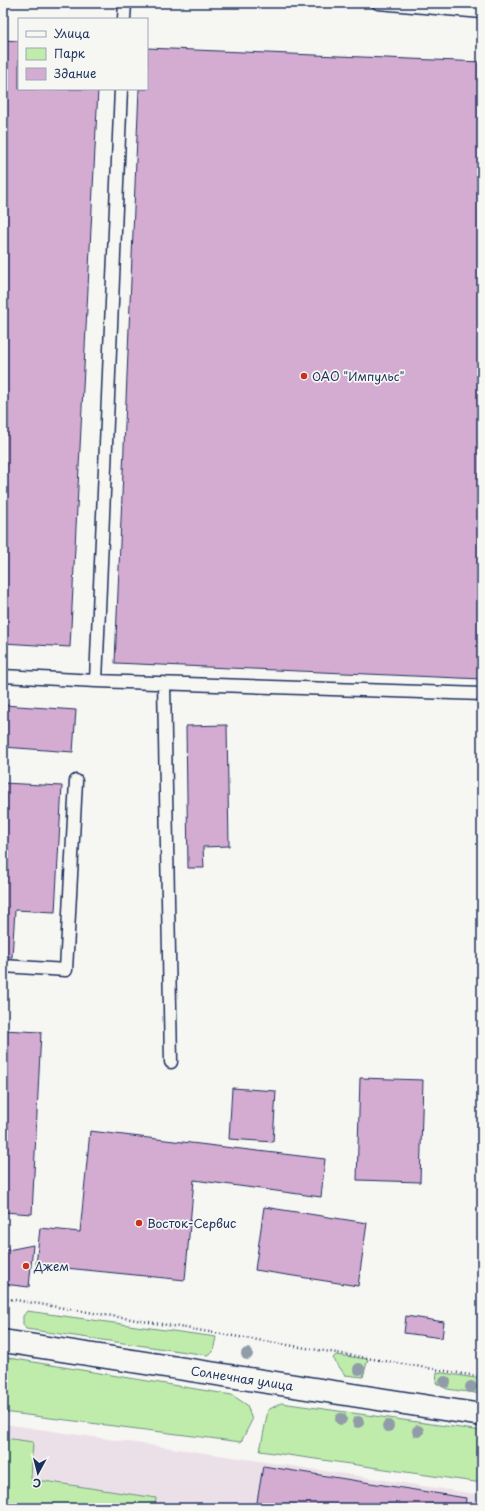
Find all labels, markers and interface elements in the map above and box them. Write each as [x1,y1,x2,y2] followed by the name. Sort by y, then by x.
[18,18,148,90] legend
[54,24,90,42] text: Улица
[54,44,86,62] text: Парк
[54,64,96,82] text: Здание
[312,367,404,385] place label: ОАО "Импульс"
[299,371,309,381] marker: ОАО "Импульс"
[147,1214,236,1232] place label: Восток-Сервис
[134,1218,144,1228] marker: Восток-Сервис
[33,1257,69,1275] place label: Джем
[21,1261,31,1271] marker: Джем
[190,1361,295,1395] street label: Солнечная улица
[18,1453,58,1493] north arrow
[32,1474,42,1492] text: С

